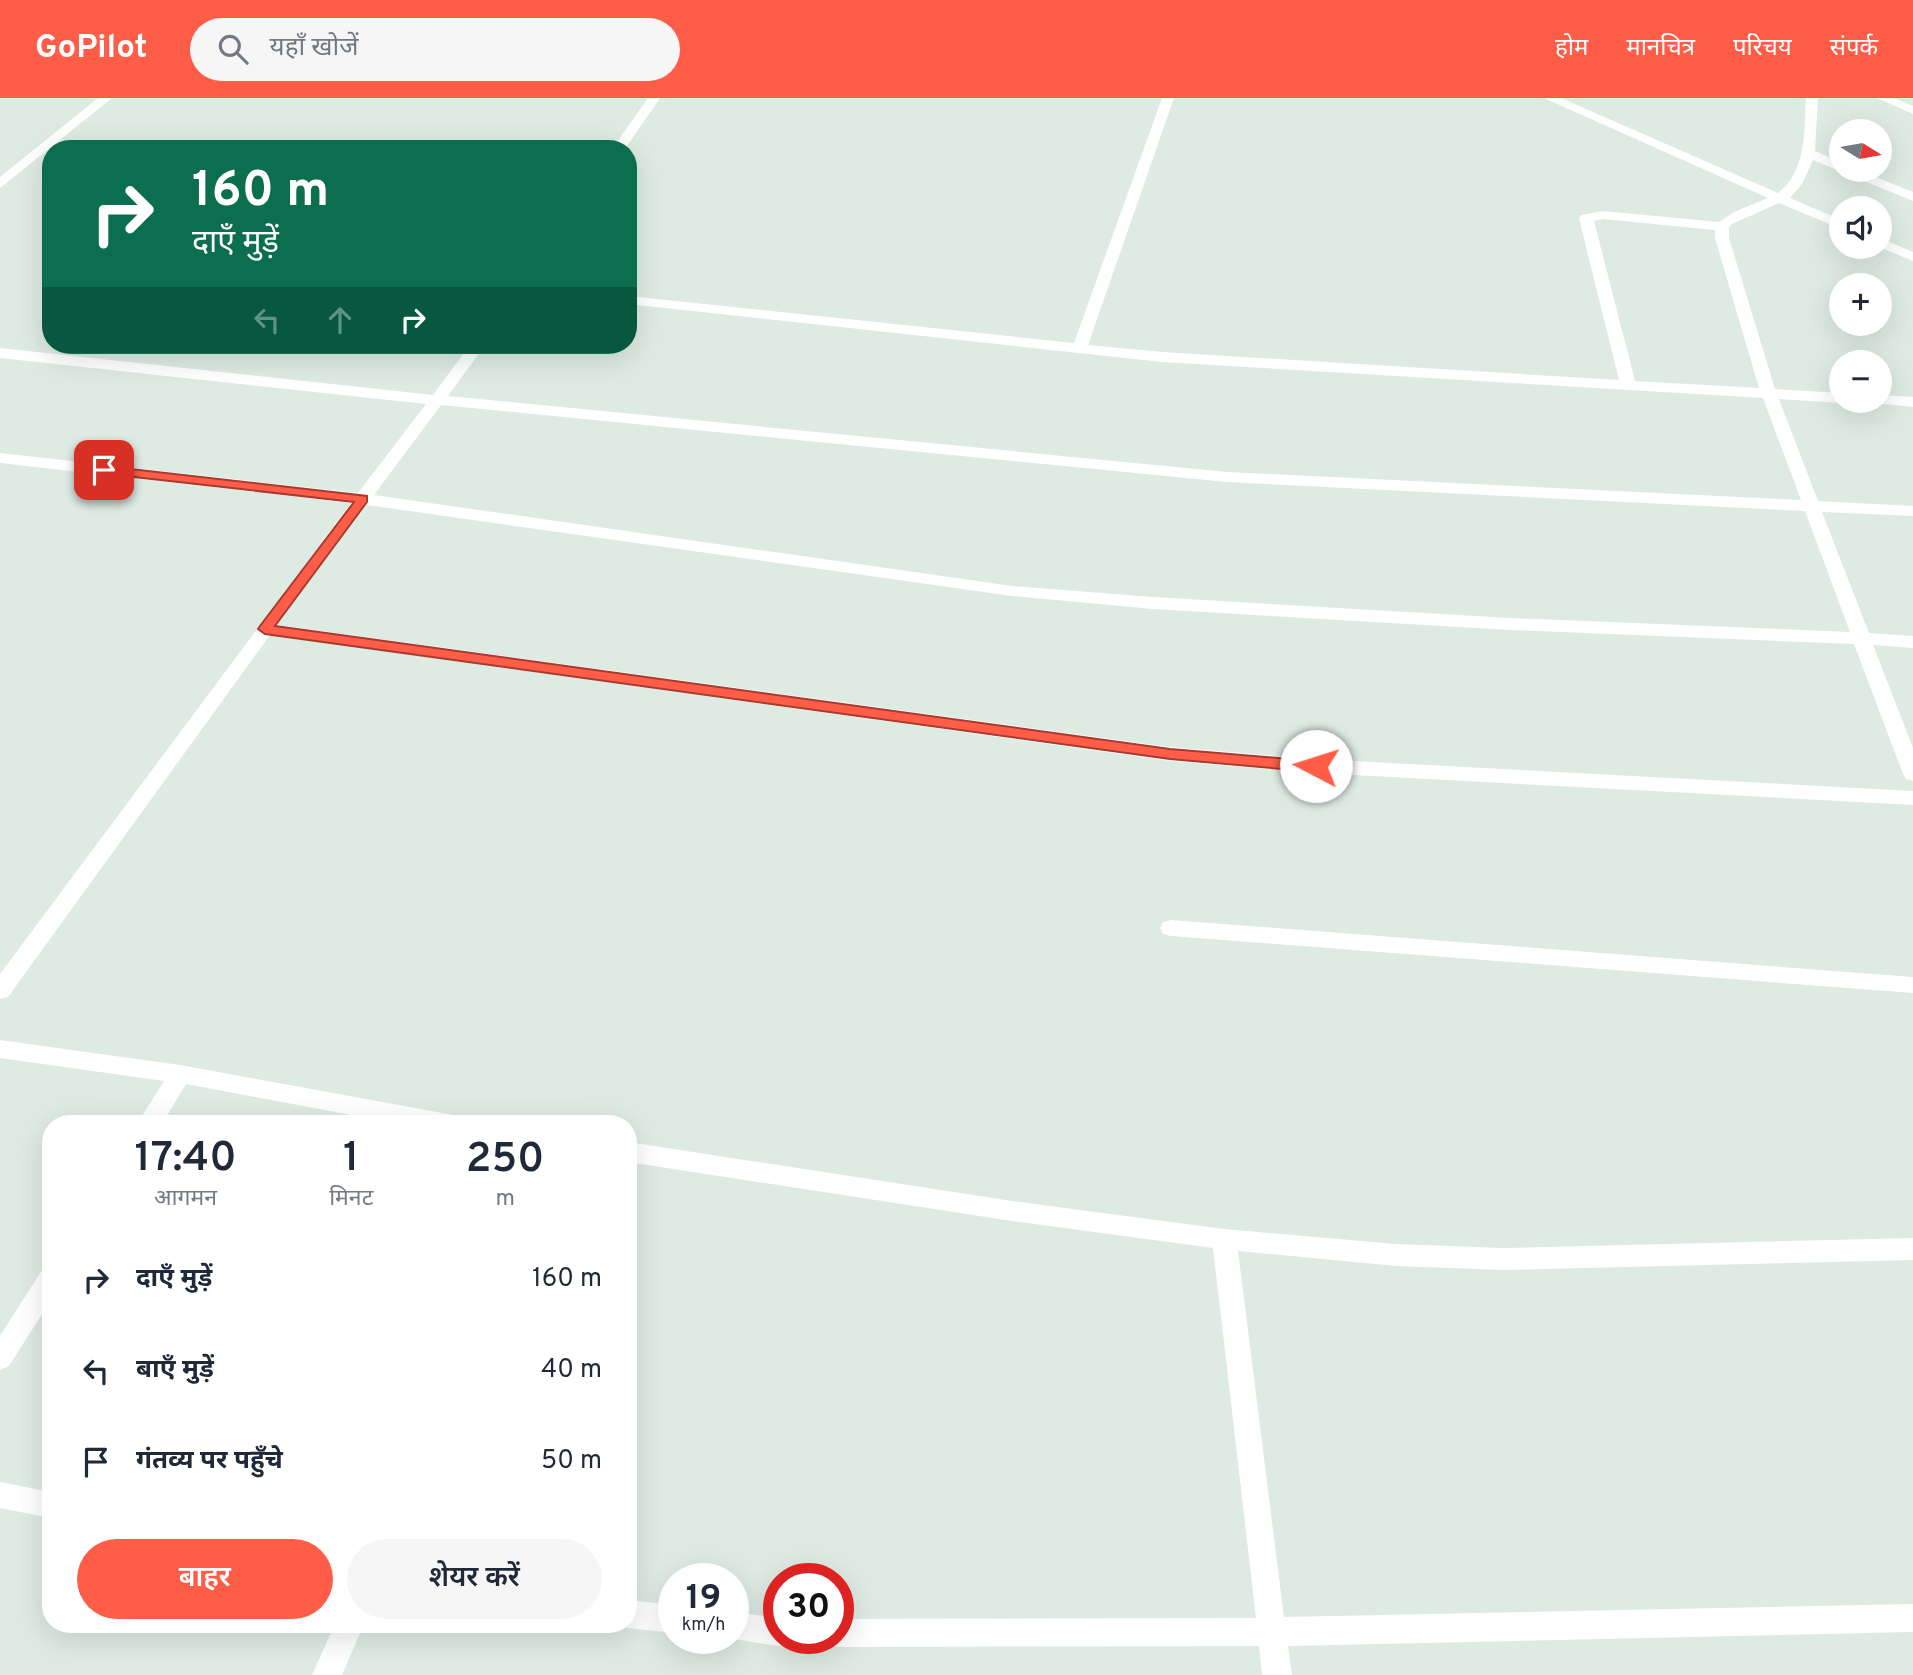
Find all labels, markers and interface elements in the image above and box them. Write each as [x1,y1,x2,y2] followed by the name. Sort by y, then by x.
[190,18,680,81] search box
[35,28,148,70] text: GoPilot
[214,30,252,68] icon: search
[270,32,359,65] text: यहाँ खोजें
[1555,34,1588,64] text: होम
[1626,34,1695,64] text: मानचित्र
[1733,34,1792,64] text: परिचय
[1830,34,1878,64] text: संपर्क
[1829,119,1892,182] north arrow
[1829,119,1892,413] map controls
[192,162,329,224] text: 160 m
[77,168,168,259] icon: right
[1829,196,1892,259] button: sound
[192,224,279,264] text: दाएँ मुड़ें
[1829,273,1892,336] button: +
[248,301,286,339] icon: left
[321,301,359,339] icon: ahead
[394,301,432,339] icon: right
[1829,350,1892,413] button: −
[74,440,134,500] pin
[85,451,123,489] icon: arrive
[1279,729,1353,803] position arrow
[134,1133,237,1186] text: 17:40
[343,1133,359,1186] text: 1
[466,1134,545,1187] text: 250
[154,1185,217,1214] text: आगमन
[329,1185,373,1214] text: मिनट
[495,1185,515,1214] text: m
[77,1261,115,1299] icon: right
[136,1263,212,1296] text: दाएँ मुड़ें
[532,1263,602,1296] text: 160 m
[77,1352,115,1390] icon: left
[136,1354,214,1387] text: बाएँ मुड़ें
[541,1354,602,1387] text: 40 m
[77,1443,115,1481] icon: arrive
[136,1445,283,1478] text: गंतव्य पर पहुँचे
[541,1445,602,1478] text: 50 m
[77,1539,333,1619] button: बाहर
[347,1539,602,1619] button: शेयर करें
[763,1563,854,1654] speed limit sign: 30
[686,1577,721,1621] text: 19
[682,1614,725,1637] text: km/h

